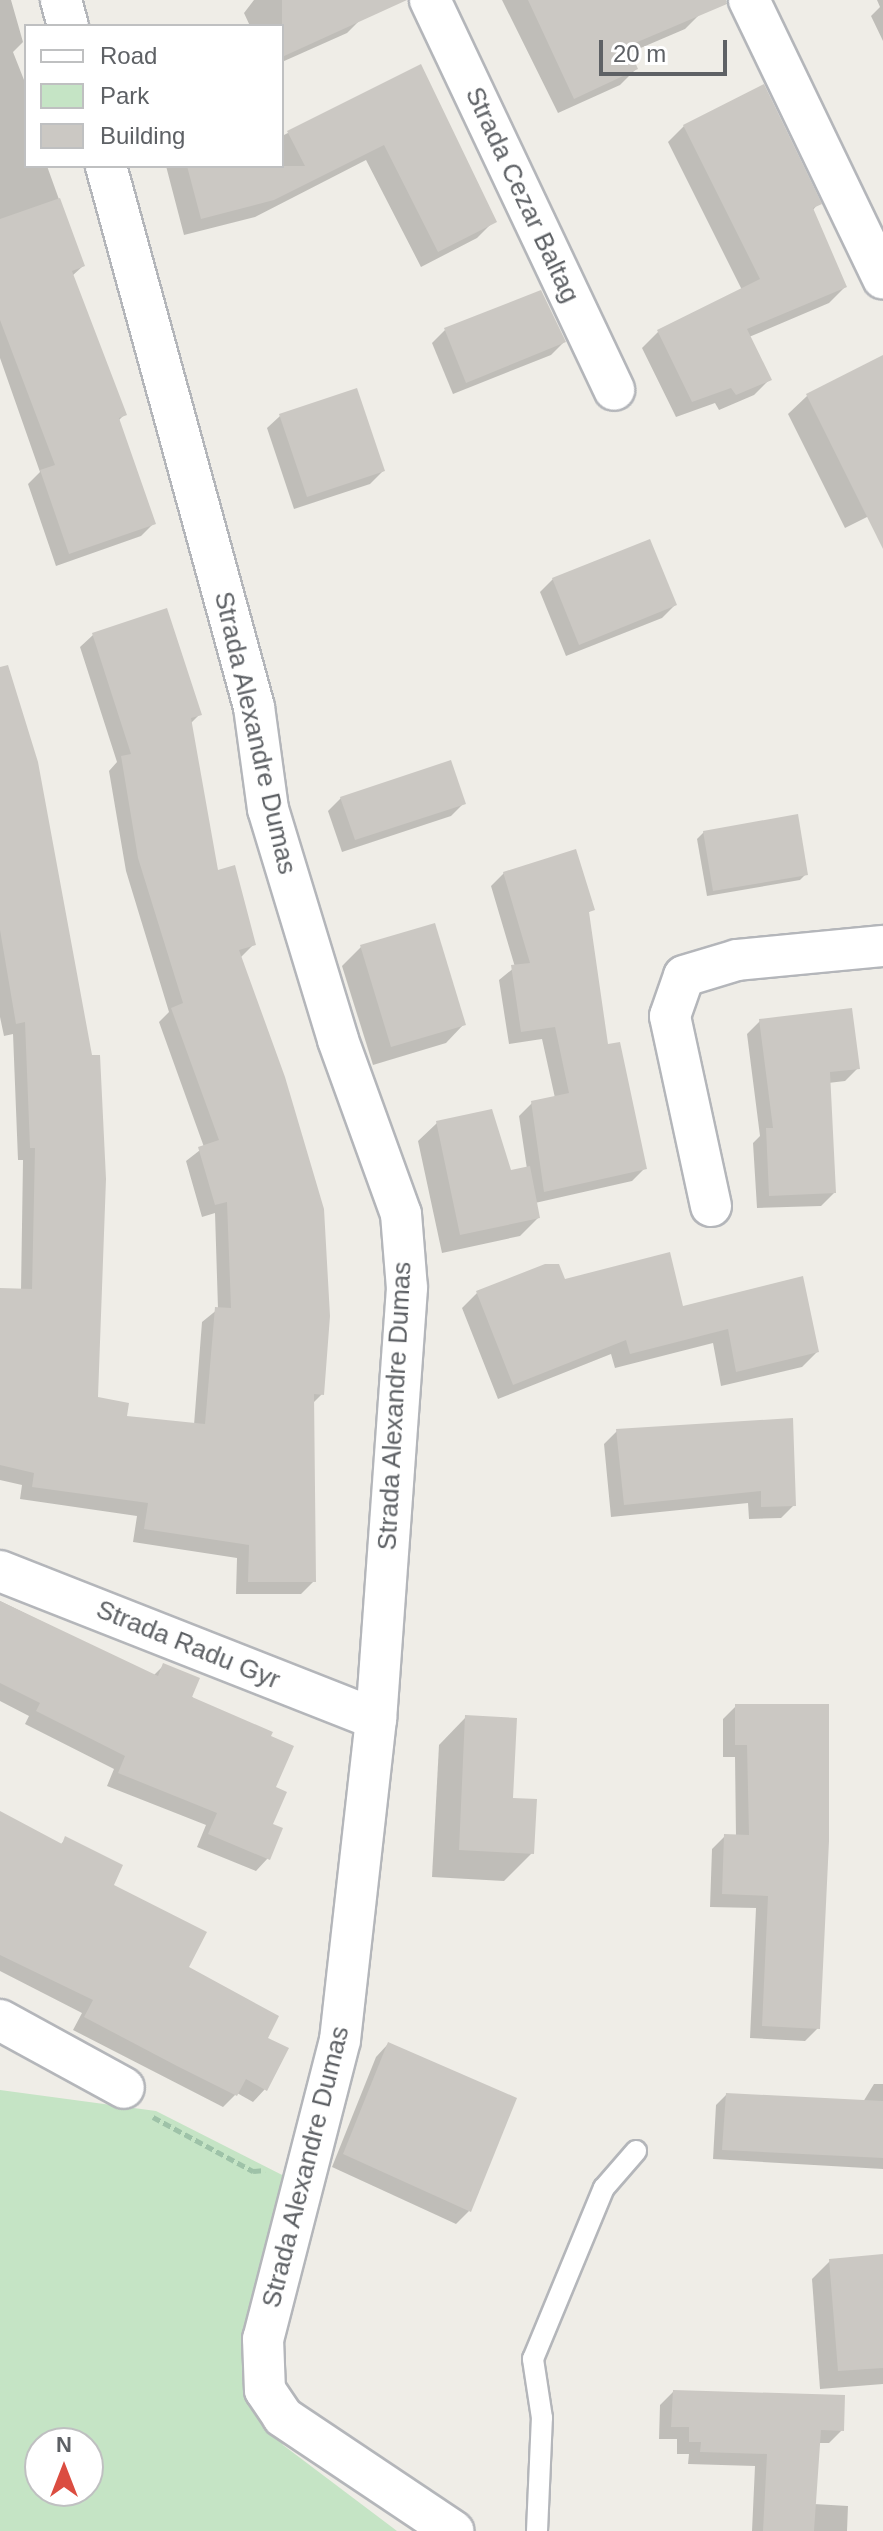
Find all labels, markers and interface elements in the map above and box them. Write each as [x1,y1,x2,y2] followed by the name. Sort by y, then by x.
[24,24,284,168] legend
[603,24,731,74] scale bar
[613,40,666,67] text: 20 m
[100,42,157,69] text: Road
[100,82,149,109] text: Park
[458,82,586,308] street label: Strada Cezar Baltag
[100,122,185,149] text: Building
[207,588,303,878] street label: Strada Alexandre Dumas
[372,1260,418,1552] street label: Strada Alexandre Dumas
[92,1594,284,1696] street label: Strada Radu Gyr
[256,2022,356,2312] street label: Strada Alexandre Dumas
[24,2427,104,2507] north arrow
[56,2432,72,2457] text: N

